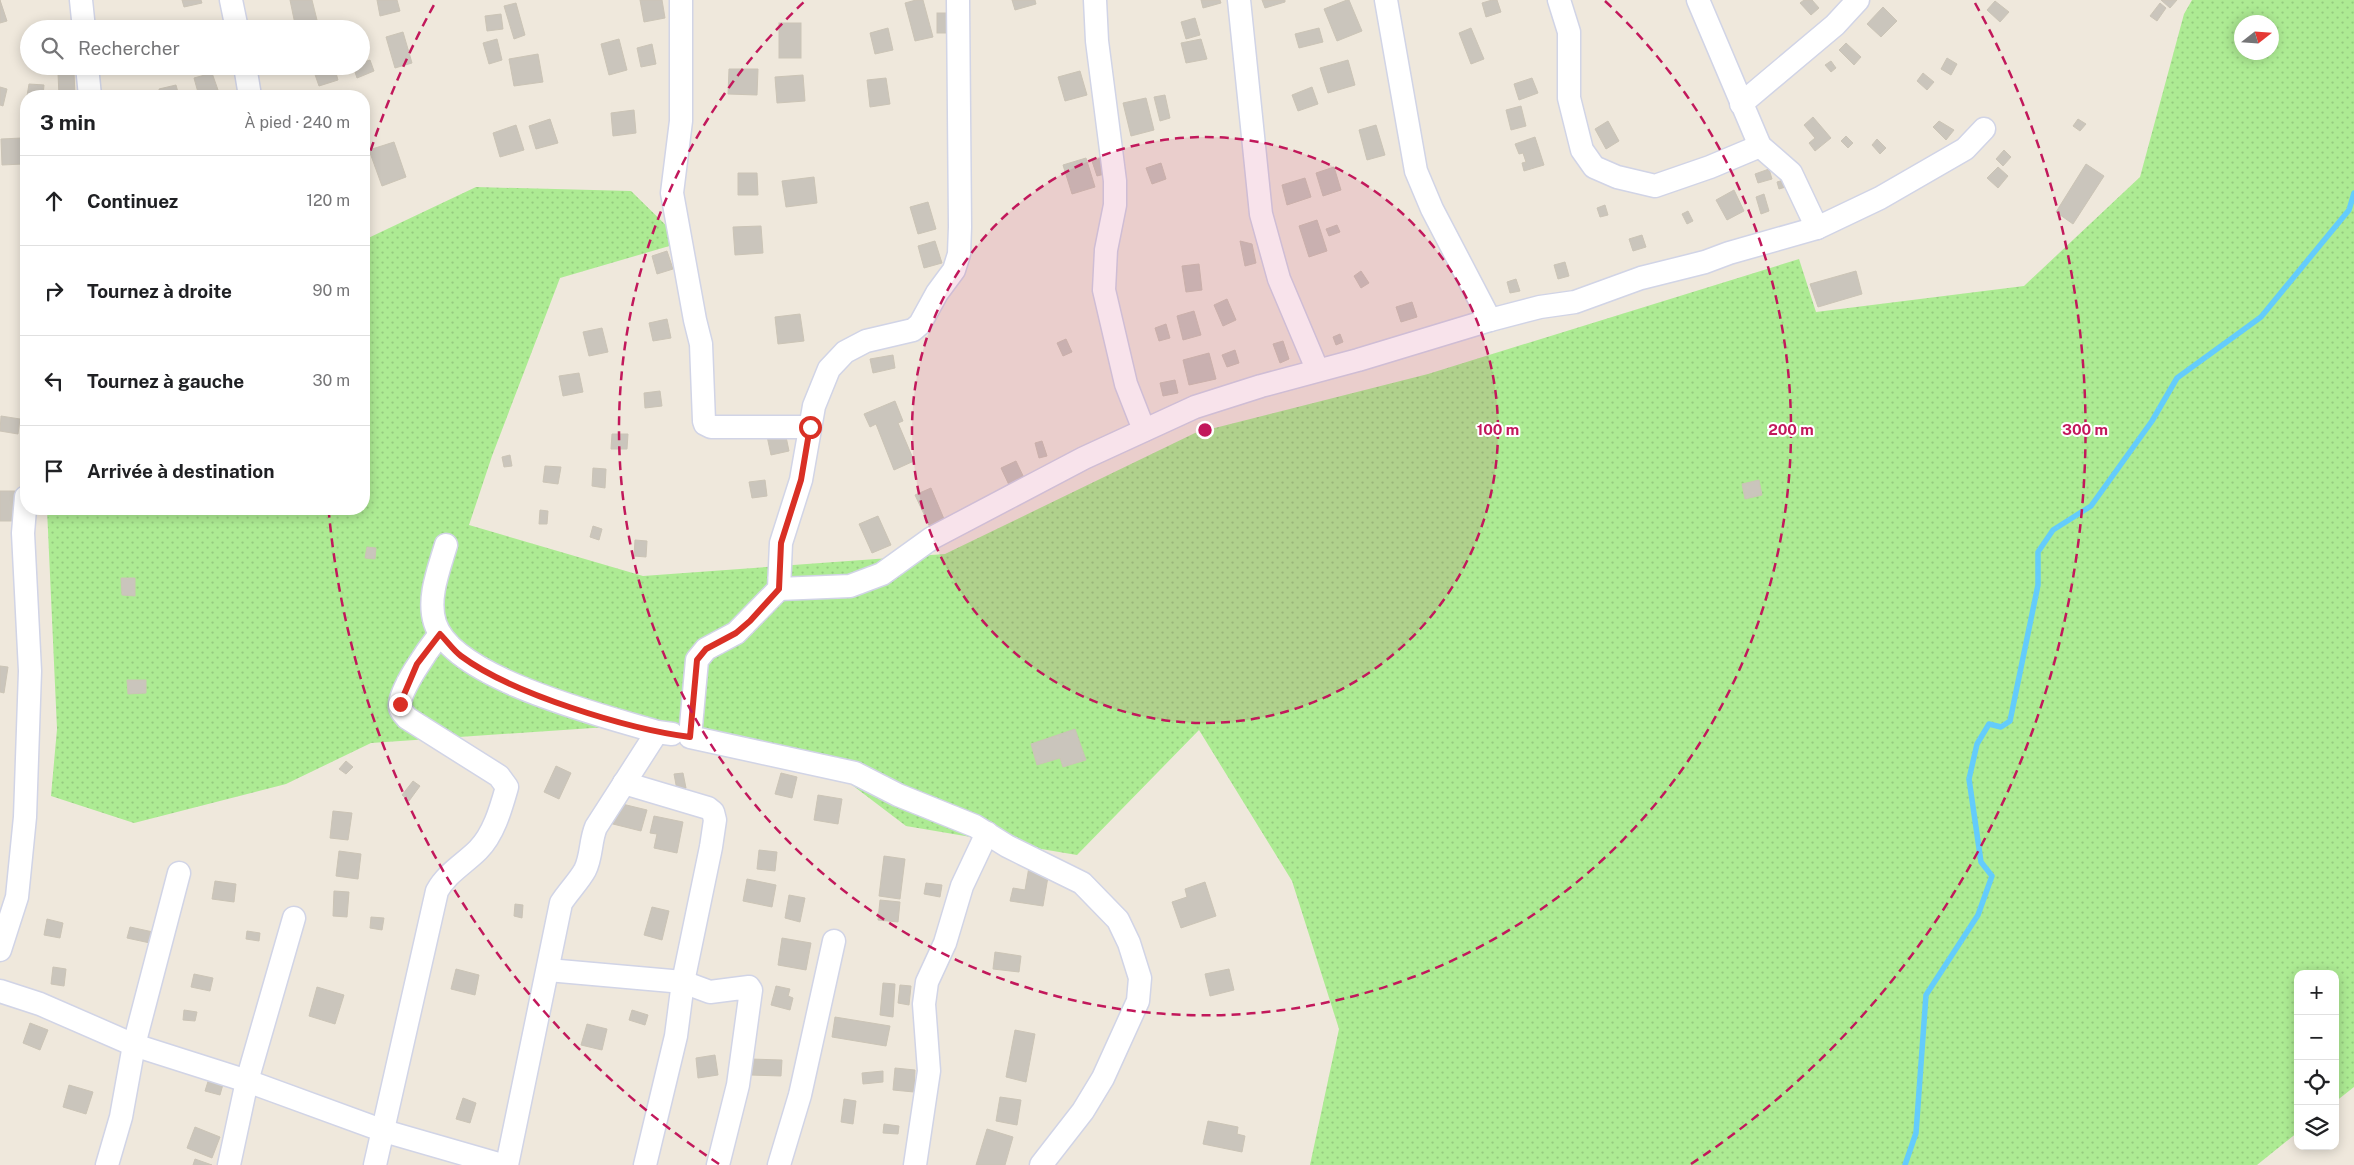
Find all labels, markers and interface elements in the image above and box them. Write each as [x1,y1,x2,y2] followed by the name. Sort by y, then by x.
[2234,15,2279,60] north arrow
[20,20,370,75] search box
[38,34,66,62] icon: search
[78,37,180,59] text: Rechercher
[40,110,96,135] text: 3 min
[244,113,350,132] text: À pied · 240 m
[40,187,68,215] icon: ahead
[87,190,178,212] text: Continuez
[306,191,350,210] text: 120 m
[40,277,68,305] icon: right
[87,280,232,302] text: Tournez à droite
[313,281,350,300] text: 90 m
[40,367,68,395] icon: left
[87,370,244,392] text: Tournez à gauche
[313,371,350,390] text: 30 m
[799,416,822,439] route start
[1196,421,1214,439] centre of rings
[1477,421,1519,438] text: 100 m
[1768,421,1814,438] text: 200 m
[2062,421,2108,438] text: 300 m
[40,457,68,485] icon: arrive
[87,460,275,482] text: Arrivée à destination
[389,693,412,716] route end
[2294,970,2339,1150] map controls
[2294,970,2339,1015] button: +
[2294,1015,2339,1060] button: −
[2294,1060,2339,1105] button: locate
[2294,1105,2339,1150] button: layers

